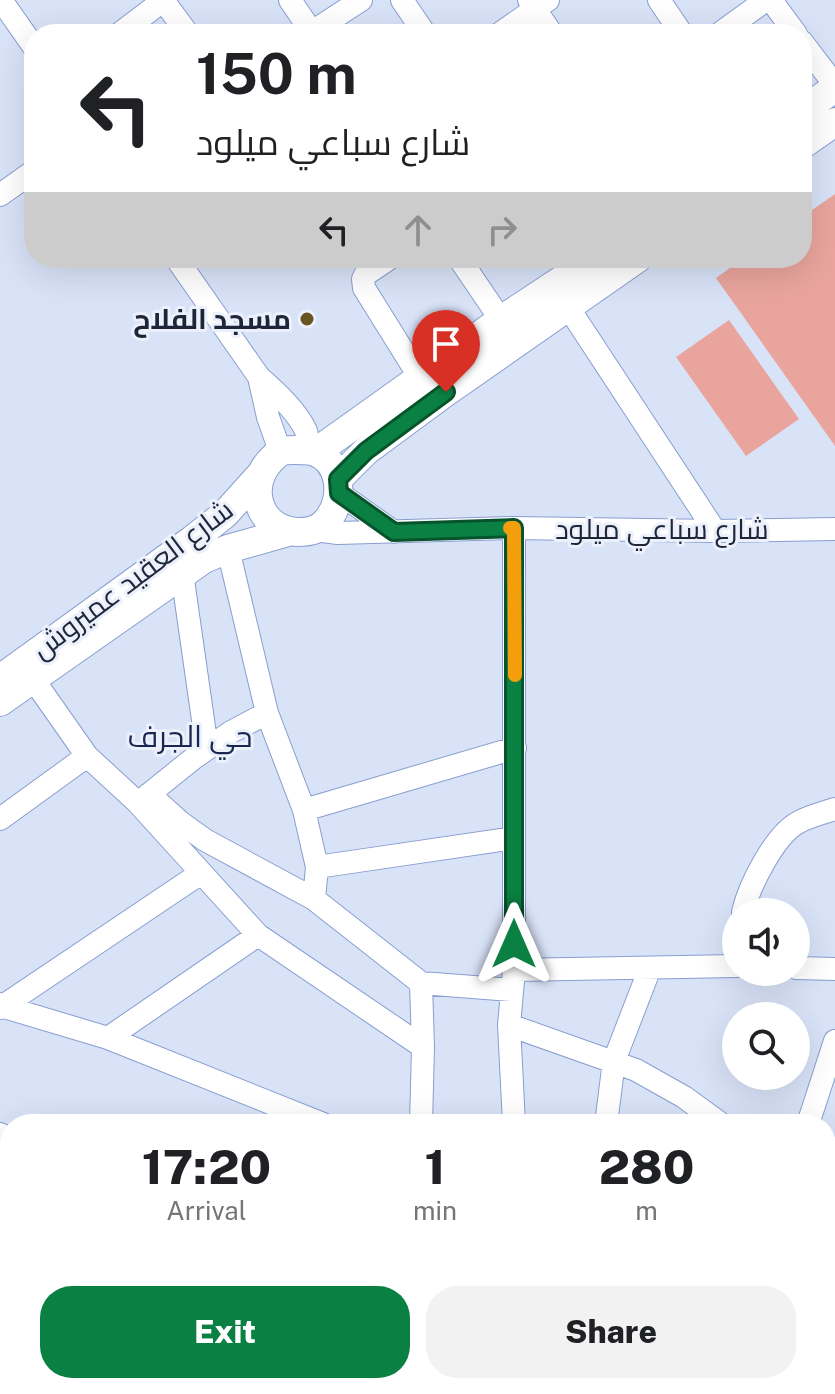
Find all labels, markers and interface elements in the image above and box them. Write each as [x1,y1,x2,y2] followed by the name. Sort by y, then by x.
[196,41,357,107] text: 150 m
[64,56,168,160] icon: left
[196,121,470,163] text: شارع سباعي ميلود
[312,208,356,252] icon: left
[396,208,440,252] icon: ahead
[480,208,524,252] icon: right
[133,302,291,338] place label: مسجد الفلاح
[298,310,316,328] marker: مسجد الفلاح
[412,310,480,392] pin
[424,322,468,366] icon: arrive
[25,492,241,667] street label: شارع العقيد عميروش
[555,512,769,551] street label: شارع سباعي ميلود
[128,718,252,760] district label: حي الجرف
[722,898,810,1090] map controls
[722,898,810,986] button: sound
[472,902,556,986] position arrow
[722,1002,810,1090] button: search
[142,1138,271,1195] text: 17:20
[424,1138,445,1195] text: 1
[599,1138,694,1195] text: 280
[166,1195,247,1226] text: Arrival
[413,1195,457,1226] text: min
[635,1195,658,1226] text: m
[40,1286,410,1378] button: Exit
[426,1286,796,1378] button: Share

